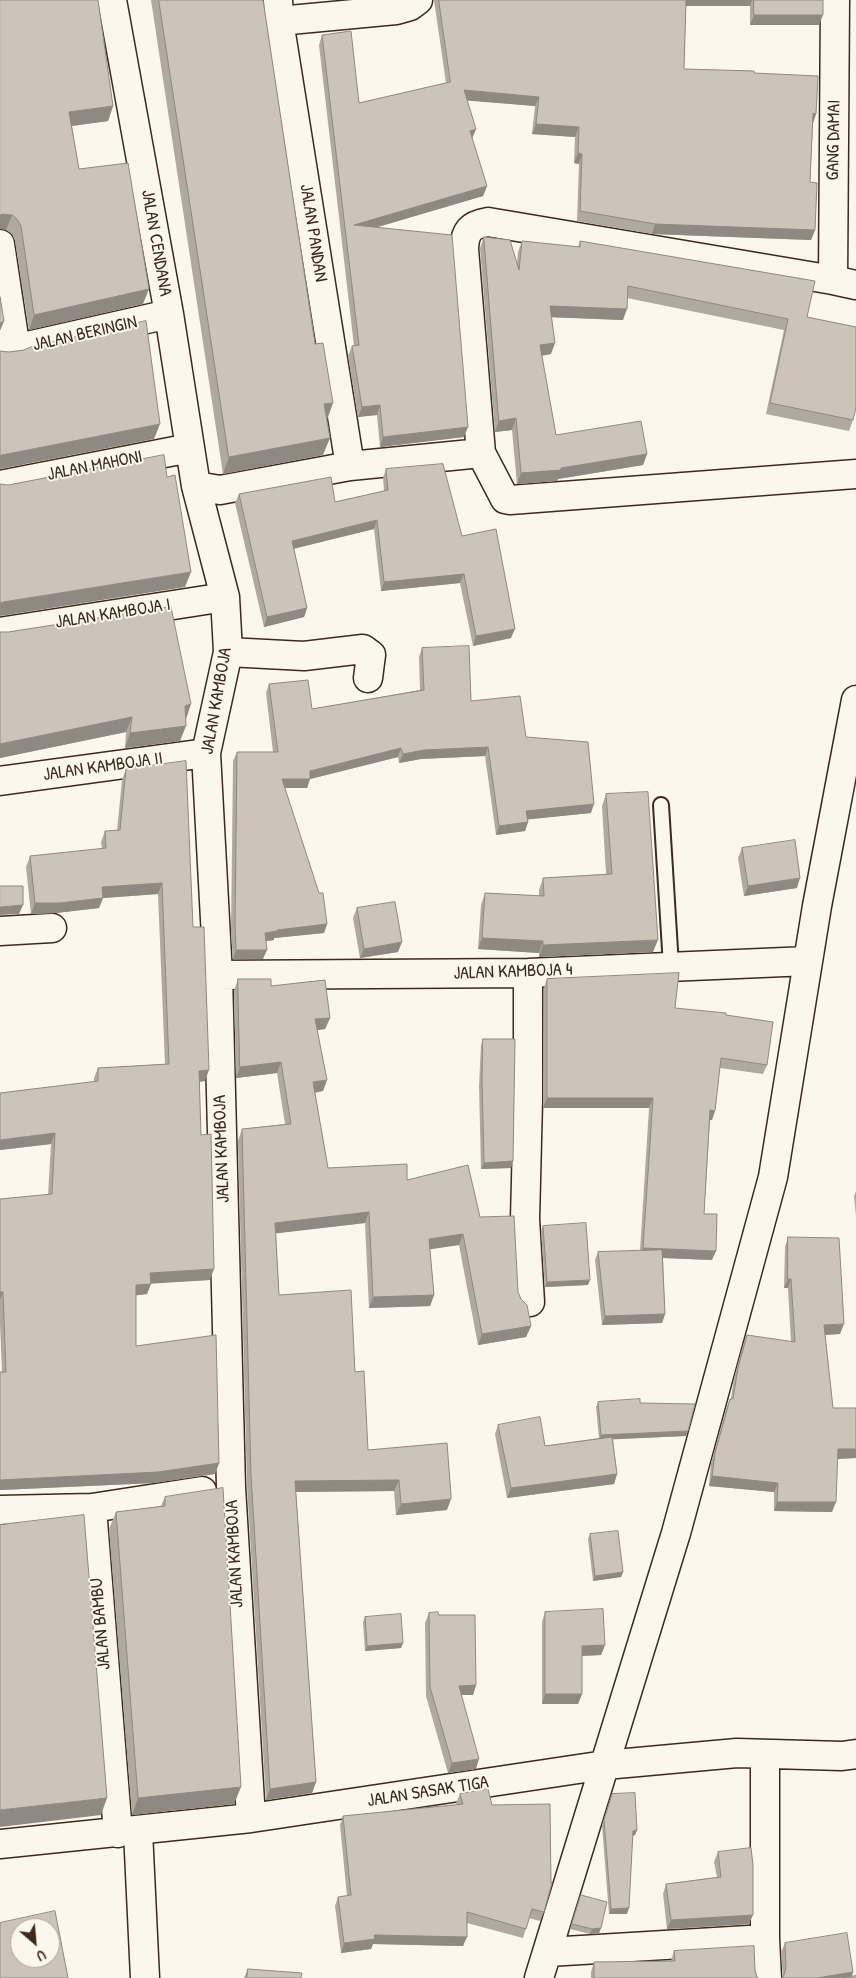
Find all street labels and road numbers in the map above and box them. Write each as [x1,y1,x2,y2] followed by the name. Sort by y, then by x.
[822,99,846,181] street label: GANG DAMAI
[295,183,331,283] street label: JALAN PANDAN
[136,188,176,298] street label: JALAN CENDANA
[31,312,139,356] street label: JALAN BERINGIN
[46,446,144,486] street label: JALAN MAHONI
[54,594,172,634] street label: JALAN KAMBOJA I
[197,646,237,756] street label: JALAN KAMBOJA
[42,748,164,786] street label: JALAN KAMBOJA II
[453,959,573,985] street label: JALAN KAMBOJA 4
[209,1095,235,1203] street label: JALAN KAMBOJA
[221,1499,249,1609] street label: JALAN KAMBOJA
[86,1577,116,1671] street label: JALAN BAMBU
[366,1772,490,1812] street label: JALAN SASAK TIGA

